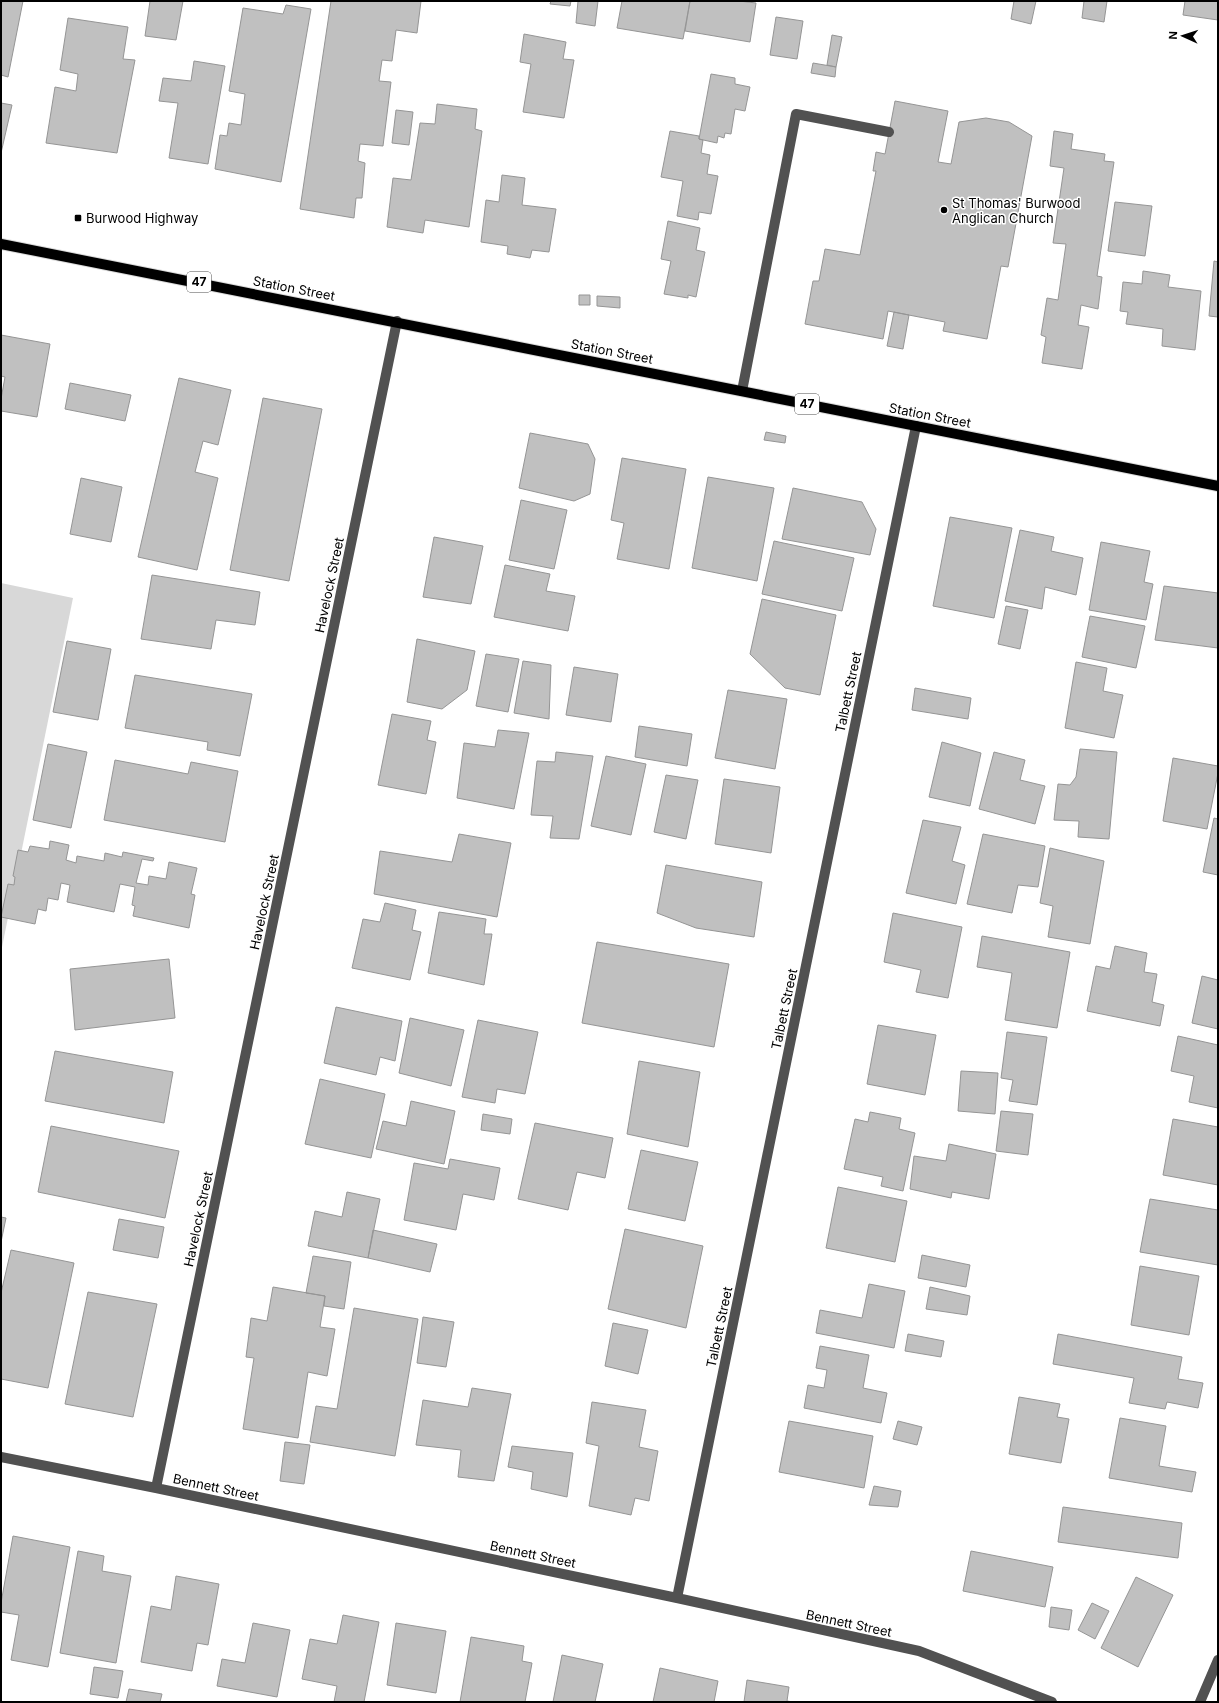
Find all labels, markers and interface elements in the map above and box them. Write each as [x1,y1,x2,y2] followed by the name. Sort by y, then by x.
[1163,16,1203,56] north arrow
[1166,31,1180,40] text: N
[952,195,1080,226] place label: St Thomas' Burwood Anglican Church
[939,205,949,215] marker: St Thomas' Burwood Anglican Church
[86,210,198,226] place label: Burwood Highway
[73,213,83,223] marker: Burwood Highway
[187,272,211,292] road number: 47
[252,272,336,304] street label: Station Street
[570,335,654,367] street label: Station Street
[795,394,819,414] road number: 47
[888,399,972,431] street label: Station Street
[311,536,347,634] street label: Havelock Street
[832,650,864,734] street label: Talbett Street
[246,853,282,951] street label: Havelock Street
[768,967,800,1051] street label: Talbett Street
[180,1170,216,1268] street label: Havelock Street
[703,1285,735,1369] street label: Talbett Street
[172,1470,260,1504] street label: Bennett Street
[489,1537,577,1571] street label: Bennett Street
[805,1606,893,1640] street label: Bennett Street

